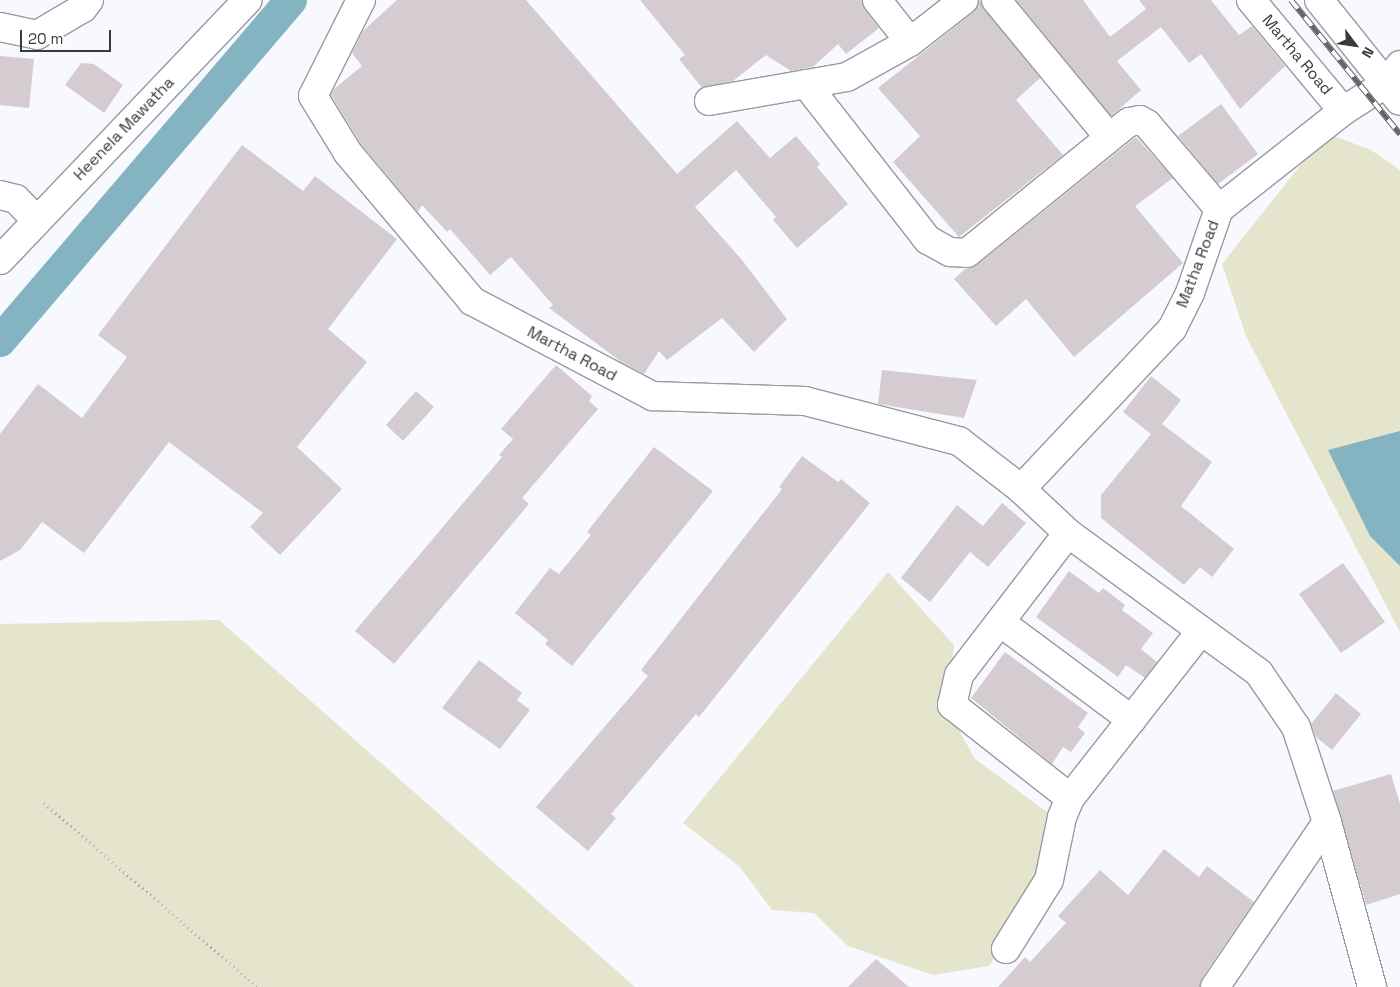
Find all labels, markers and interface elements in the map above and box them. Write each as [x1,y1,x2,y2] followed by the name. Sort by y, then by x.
[1258,11,1336,99] street label: Martha Road
[22,20,114,52] scale bar
[1330,20,1380,70] north arrow
[28,29,63,48] text: 20 m
[1358,44,1378,61] text: N
[70,73,178,185] street label: Heenela Mawatha
[1173,217,1223,311] street label: Matha Road
[524,322,620,386] street label: Martha Road

